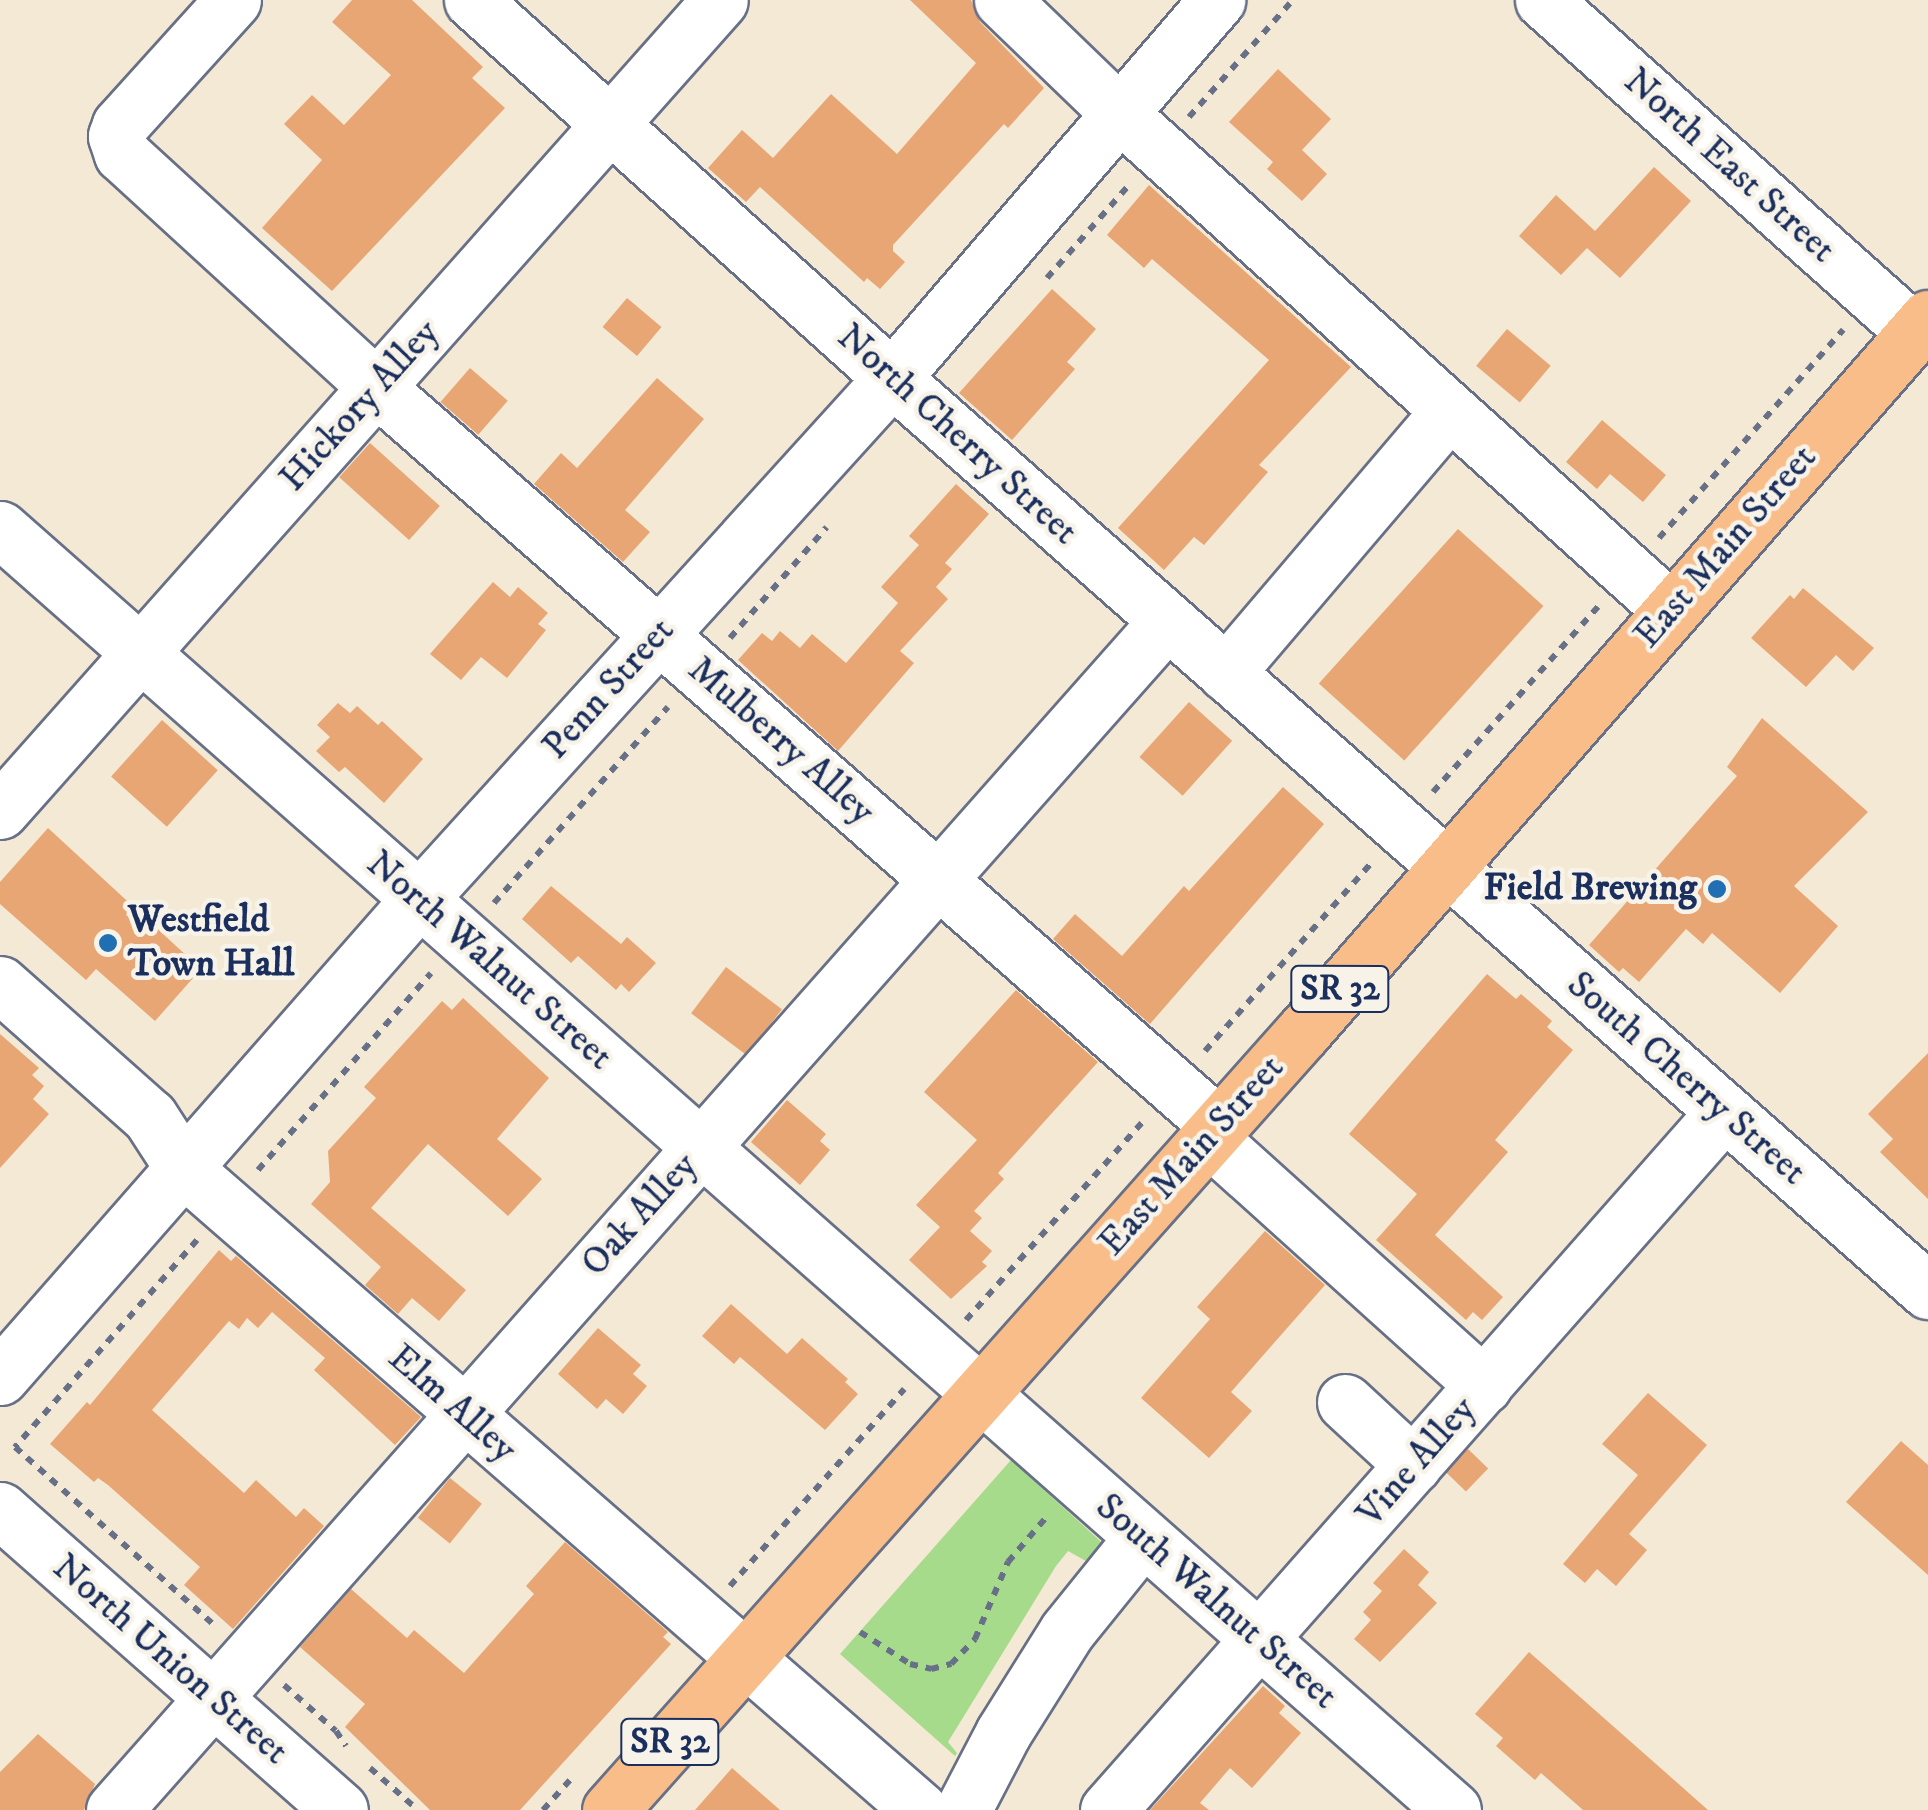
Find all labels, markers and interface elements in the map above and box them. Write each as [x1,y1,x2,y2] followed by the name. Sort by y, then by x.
[1614,59,1844,273] street label: North East Street
[271,311,449,501] street label: Hickory Alley
[827,315,1087,555] street label: North Cherry Street
[1625,436,1827,658] street label: East Main Street
[534,609,684,769] street label: Penn Street
[678,648,884,834] street label: Mulberry Alley
[357,842,621,1080] street label: North Walnut Street
[1484,866,1697,912] place label: Field Brewing
[1706,878,1728,900] marker: Field Brewing
[128,898,294,988] place label: Westfield Town Hall
[97,932,119,954] marker: Westfield Town Hall
[1290,959,1390,1019] road number: SR 32
[1557,963,1815,1195] street label: South Cherry Street
[1090,1046,1294,1266] street label: East Main Street
[573,1144,707,1286] street label: Oak Alley
[378,1336,526,1472] street label: Elm Alley
[1348,1387,1486,1537] street label: Vine Alley
[1086,1485,1346,1719] street label: South Walnut Street
[43,1545,297,1775] street label: North Union Street
[620,1712,720,1772] road number: SR 32

